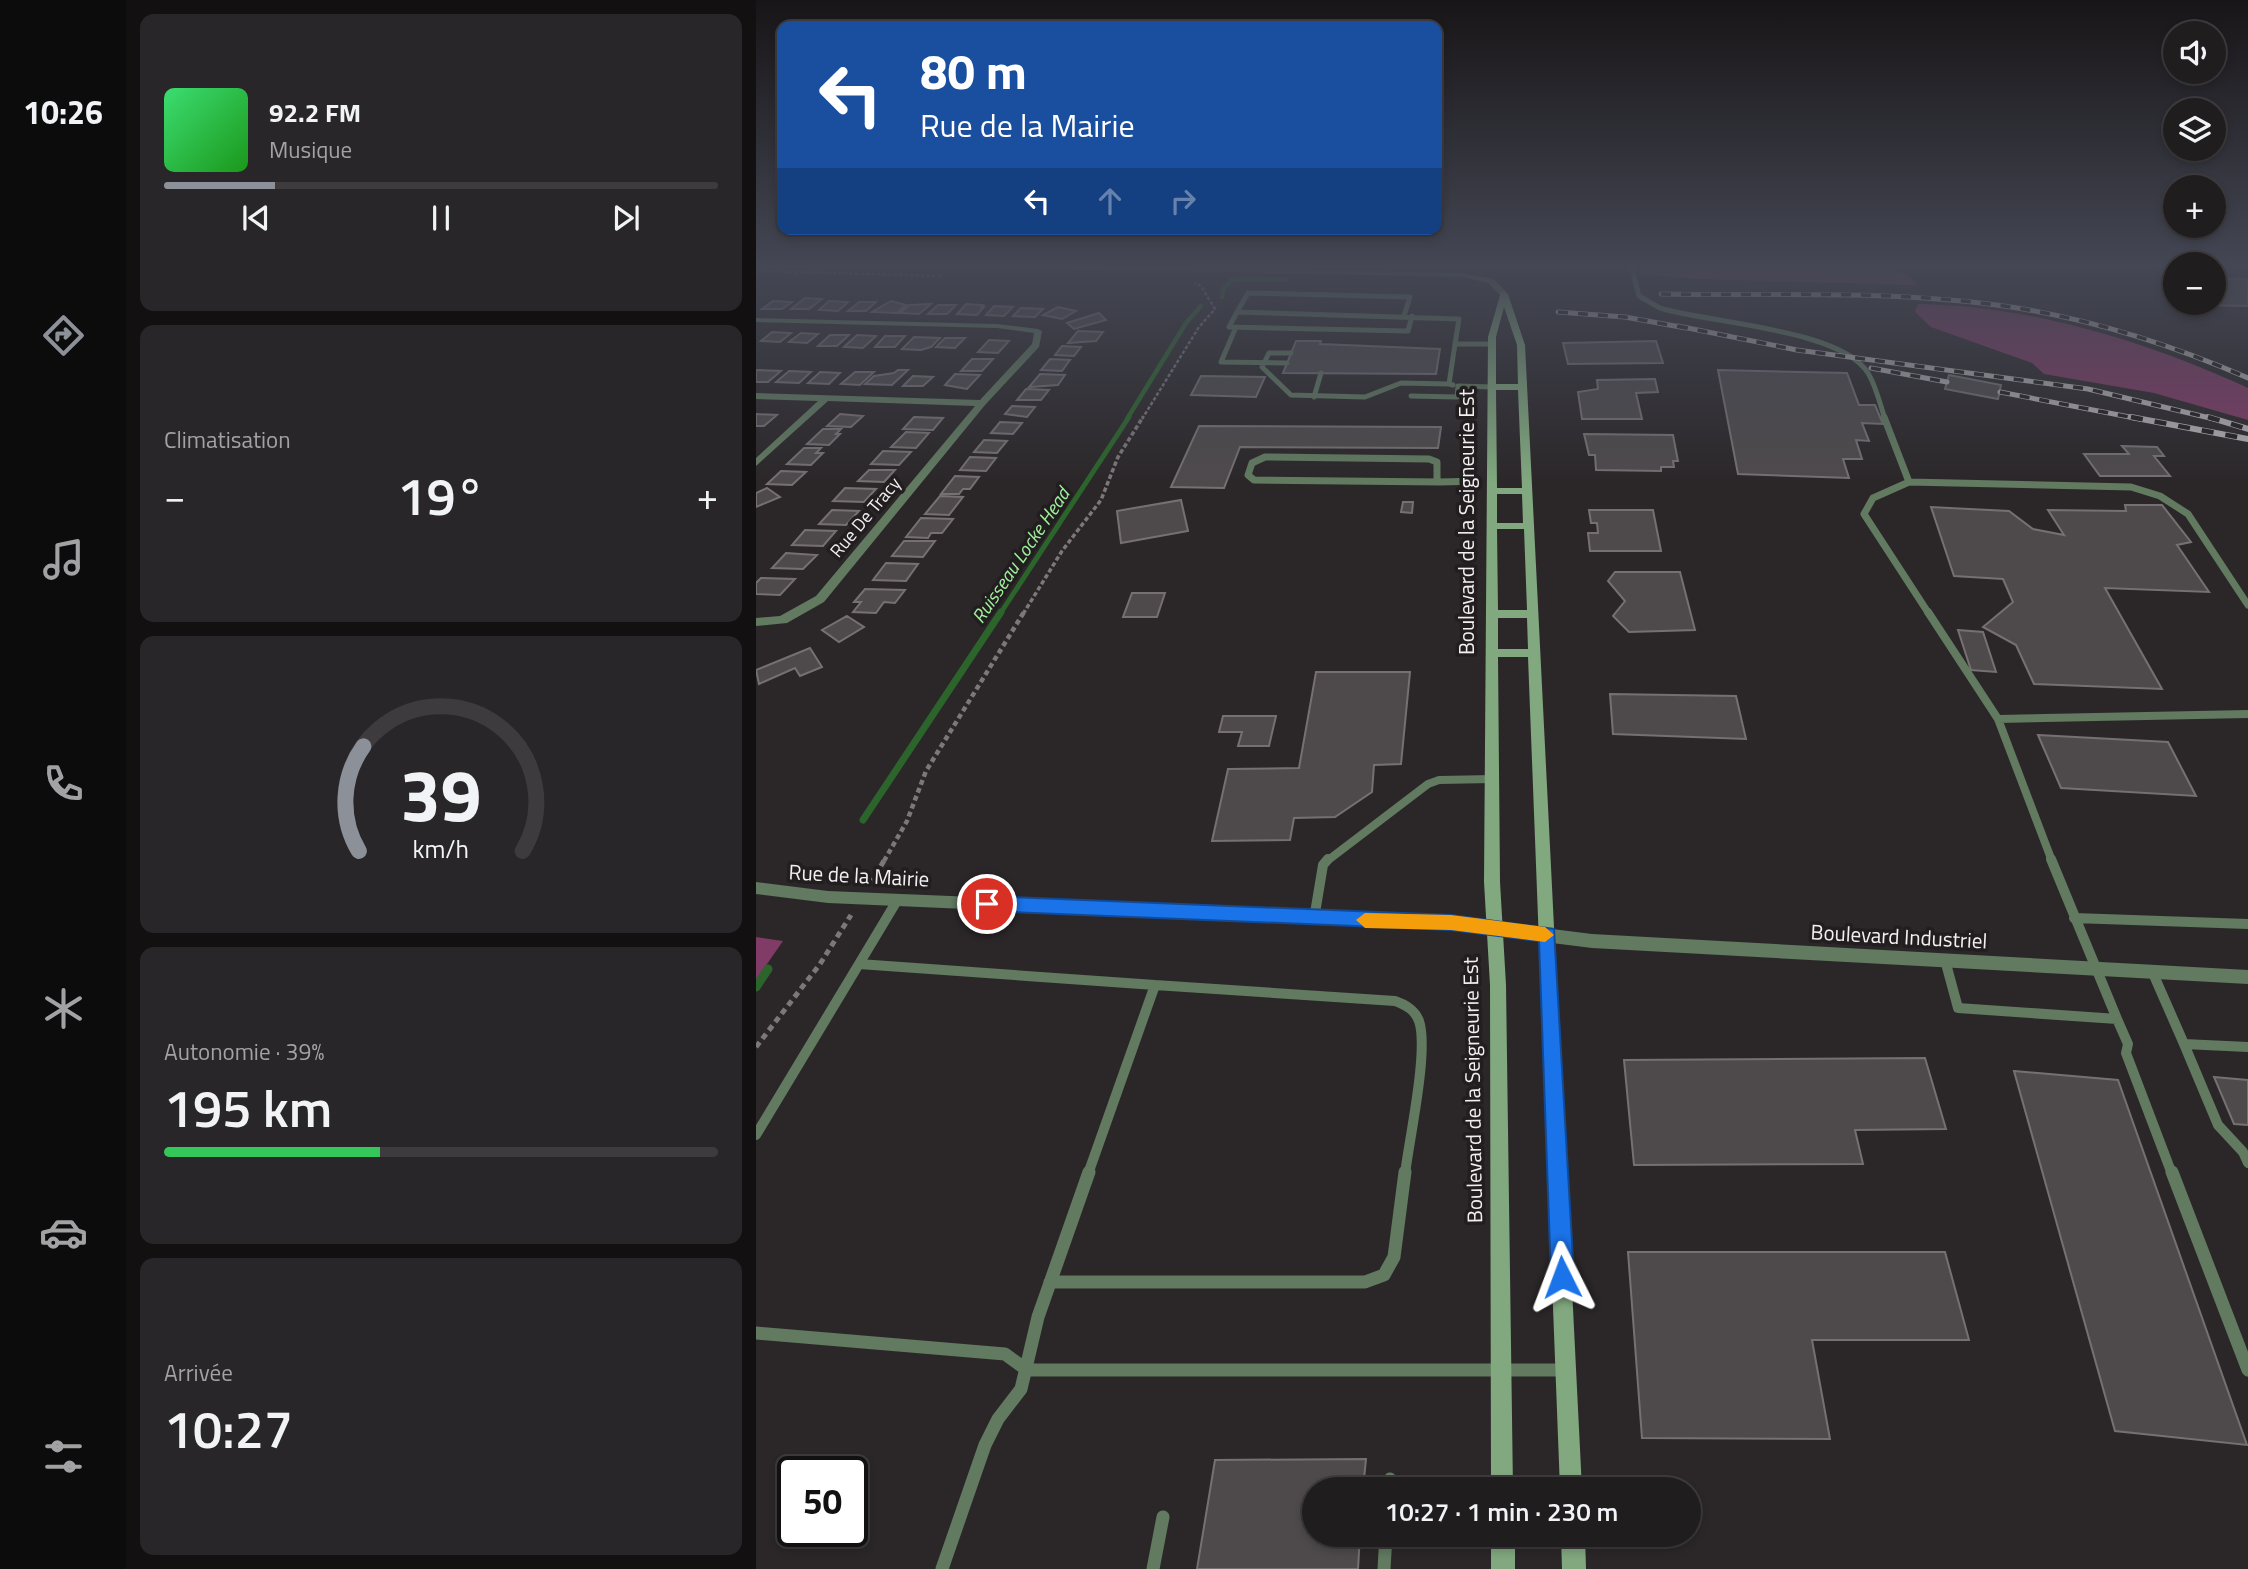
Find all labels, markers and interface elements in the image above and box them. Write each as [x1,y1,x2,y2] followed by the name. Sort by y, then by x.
[2163,21,2226,315] map controls
[2163,21,2226,84] button: sound
[920,33,1027,108] text: 80 m
[805,49,896,140] icon: left
[23,88,103,136] text: 10:26
[269,93,361,132] text: 92.2 FM
[2163,98,2226,161] button: layers
[920,101,1135,149] text: Rue de la Mairie
[269,132,352,167] text: Musique
[2163,175,2226,238] button: +
[1018,182,1056,220] icon: left
[1091,182,1129,220] icon: ahead
[1164,182,1202,220] icon: right
[237,199,275,237] icon: previous
[422,199,460,237] icon: pause
[607,199,645,237] icon: next
[2163,252,2226,315] button: −
[39,311,88,360] icon: directions
[1450,388,1482,655] street label: Boulevard de la Seigneurie Est
[164,422,291,457] text: Climatisation
[397,456,485,535] text: 19°
[164,467,185,525] text: −
[697,467,718,525] text: +
[823,471,907,563] street label: Rue De Tracy
[964,479,1078,629] water label: Ruisseau Locke Head
[39,535,88,584] icon: music
[400,739,482,849] text: 39
[39,759,88,808] icon: phone
[413,829,469,867] text: km/h
[788,855,930,895] street label: Rue de la Mairie
[957,874,1017,934] pin
[968,885,1006,923] icon: arrive
[1810,915,1988,957] street label: Boulevard Industriel
[1454,956,1490,1223] street label: Boulevard de la Seigneurie Est
[39,984,88,1033] icon: climate
[164,1034,324,1069] text: Autonomie · 39%
[164,1068,332,1147] text: 195 km
[39,1208,88,1257] icon: car
[1525,1240,1599,1314] position arrow
[164,1355,233,1390] text: Arrivée
[164,1389,293,1468] text: 10:27
[39,1432,88,1481] icon: filters
[777,1456,868,1547] speed limit sign: 50
[1385,1492,1618,1531] text: 10:27 · 1 min · 230 m

